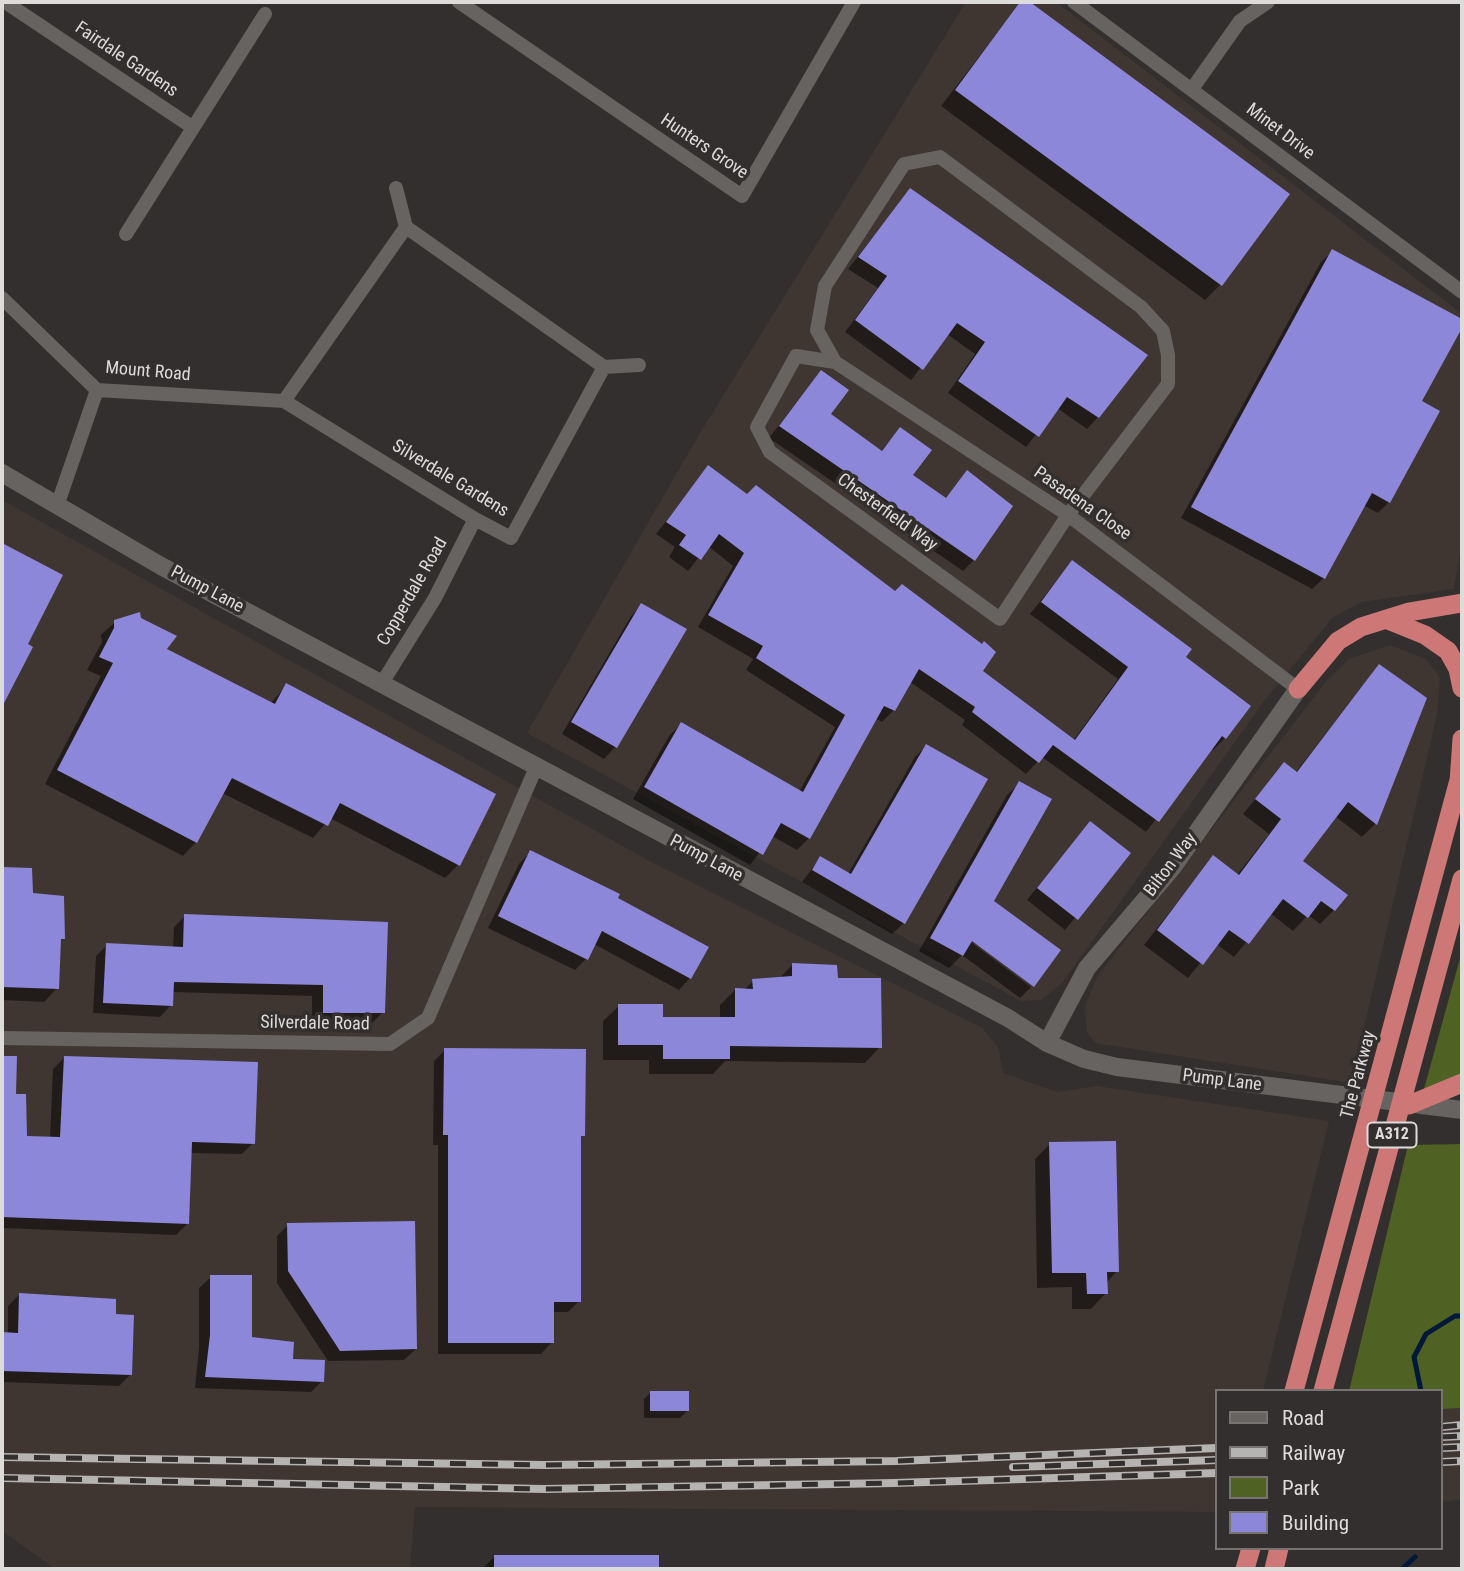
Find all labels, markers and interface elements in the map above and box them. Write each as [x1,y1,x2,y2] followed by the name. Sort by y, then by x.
[70,18,182,102] street label: Fairdale Gardens
[1241,99,1319,165] street label: Minet Drive
[656,110,752,184] street label: Hunters Grove
[104,358,192,386] street label: Mount Road
[388,436,512,522] street label: Silverdale Gardens
[1029,462,1135,546] street label: Pasadena Close
[833,469,941,557] street label: Chesterfield Way
[373,534,453,650] street label: Copperdale Road
[167,562,247,618] street label: Pump Lane
[1140,829,1202,901] street label: Bilton Way
[666,831,746,887] street label: Pump Lane
[260,1012,370,1036] street label: Silverdale Road
[1337,1029,1381,1121] street label: The Parkway
[1181,1065,1263,1097] street label: Pump Lane
[1368,1122,1416,1148] road number: A312
[1216,1389,1443,1550] legend
[1282,1406,1324,1430] text: Road
[1282,1441,1345,1465] text: Railway
[1282,1476,1319,1500] text: Park
[1282,1511,1349,1535] text: Building

